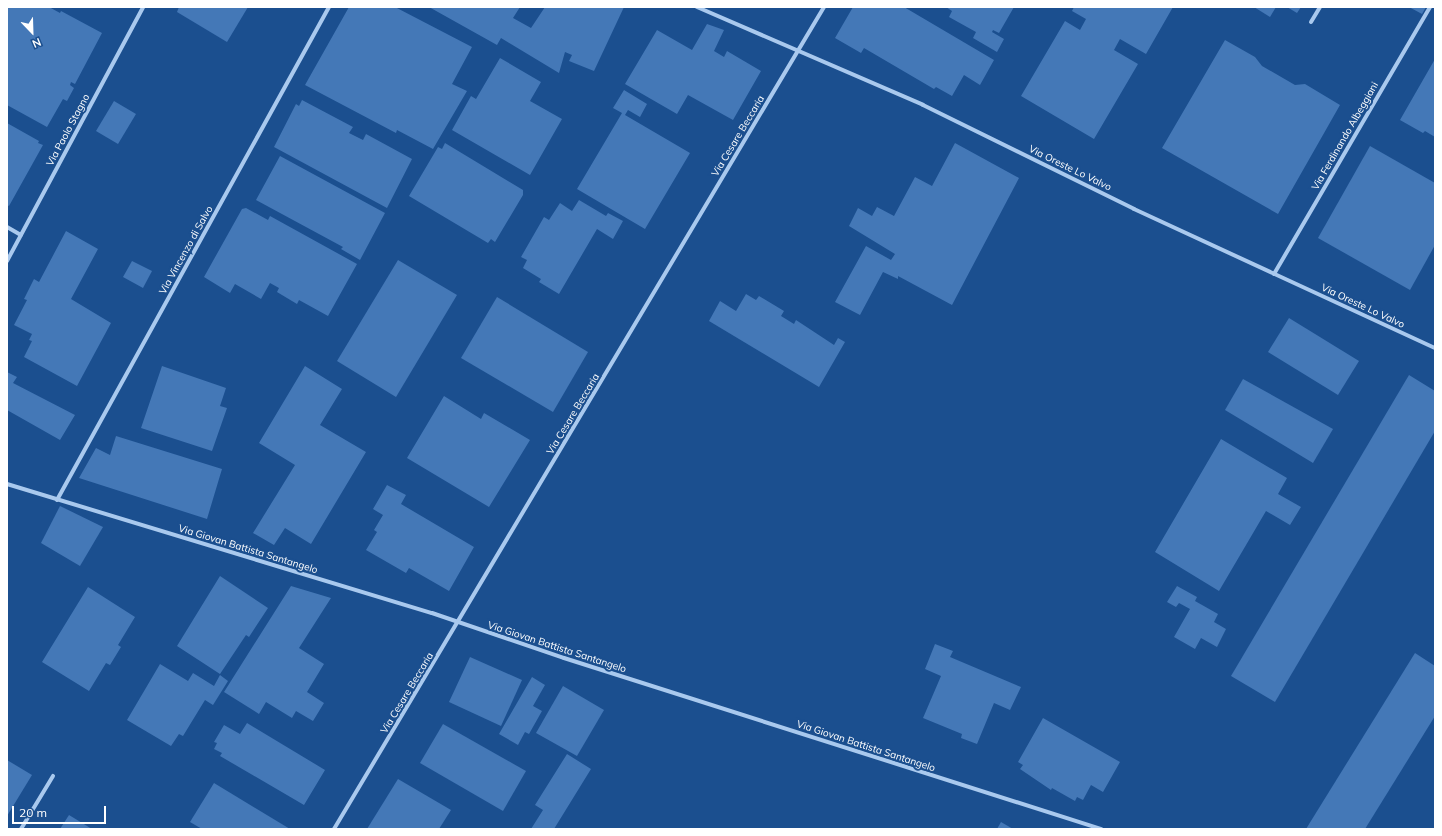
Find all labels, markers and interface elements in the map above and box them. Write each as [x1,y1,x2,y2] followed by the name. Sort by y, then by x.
[12,12,52,52] north arrow
[30,35,43,51] text: N
[1309,80,1381,192] street label: Via Ferdinando Albeggiani
[44,92,92,168] street label: Via Paolo Stagno
[709,93,767,179] street label: Via Cesare Beccaria
[1027,143,1113,193] street label: Via Oreste Lo Valvo
[157,204,215,296] street label: Via Vincenzo di Salvo
[1319,281,1407,331] street label: Via Oreste Lo Valvo
[544,371,602,457] street label: Via Cesare Beccaria
[177,522,319,576] street label: Via Giovan Battista Santangelo
[486,619,628,675] street label: Via Giovan Battista Santangelo
[378,650,436,736] street label: Via Cesare Beccaria
[795,718,937,774] street label: Via Giovan Battista Santangelo
[14,798,108,824] scale bar
[19,805,47,820] text: 20 m

